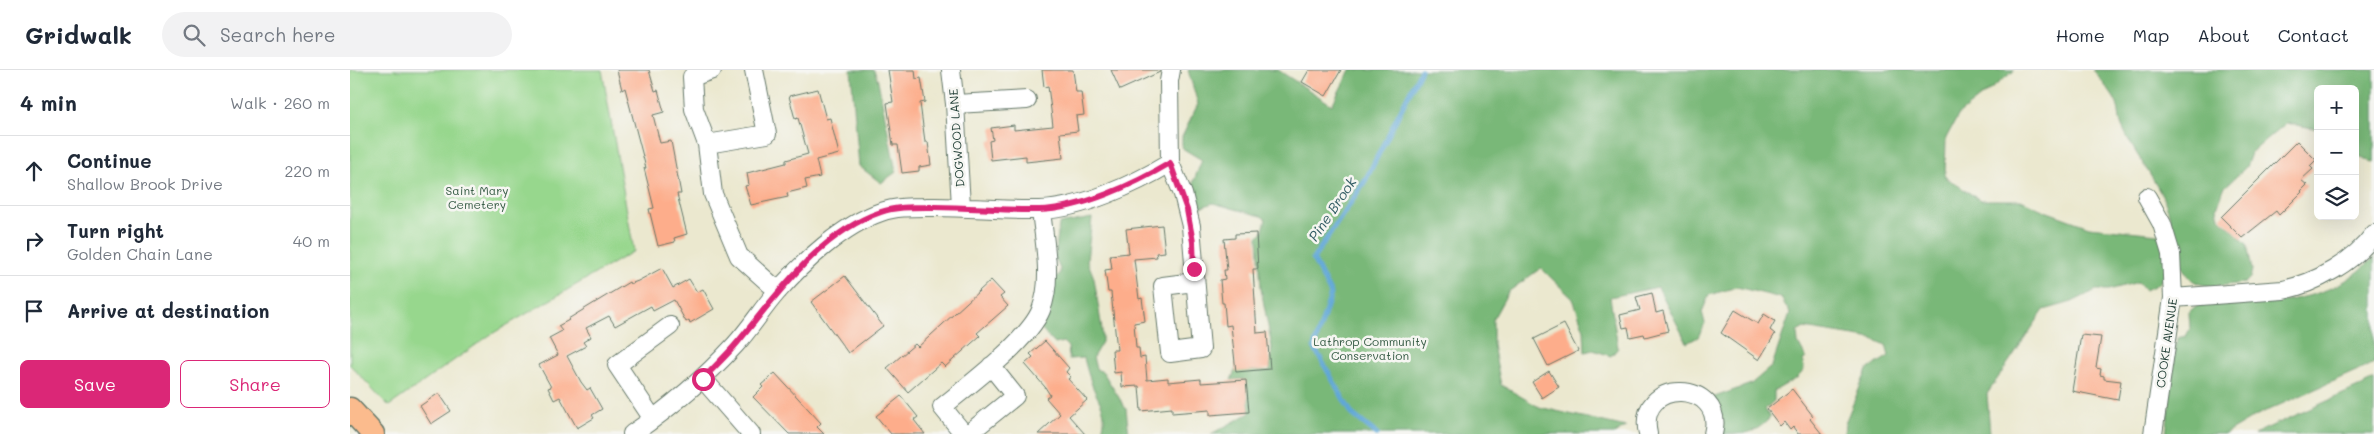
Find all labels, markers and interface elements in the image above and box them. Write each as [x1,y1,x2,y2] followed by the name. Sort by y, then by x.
[162,12,512,57] search box
[25,19,132,50] text: Gridwalk
[180,21,208,49] icon: search
[220,22,336,47] text: Search here
[2056,23,2105,47] text: Home
[2133,23,2169,47] text: Map
[2197,23,2250,47] text: About
[2278,23,2349,47] text: Contact
[2314,85,2359,220] map controls
[2314,85,2359,130] button: +
[945,88,967,188] street label: DOGWOOD LANE
[20,89,77,116] text: 4 min
[230,92,330,113] text: Walk · 260 m
[2314,130,2359,175] button: −
[67,148,152,173] text: Continue
[20,157,48,185] icon: ahead
[284,160,330,181] text: 220 m
[67,173,223,194] text: Shallow Brook Drive
[1304,173,1361,245] water label: Pine Brook
[2314,175,2359,220] button: layers
[445,182,509,212] park label: Saint Mary Cemetery
[67,218,164,243] text: Turn right
[20,227,48,255] icon: right
[293,230,330,251] text: 40 m
[67,243,213,264] text: Golden Chain Lane
[1183,258,1206,281] route end
[20,297,48,325] icon: arrive
[2152,297,2180,389] street label: COOKE AVENUE
[67,298,270,323] text: Arrive at destination
[1313,333,1427,363] park label: Lathrop Community Conservation
[20,360,170,408] button: Save
[180,360,330,408] button: Share
[692,368,715,391] route start

